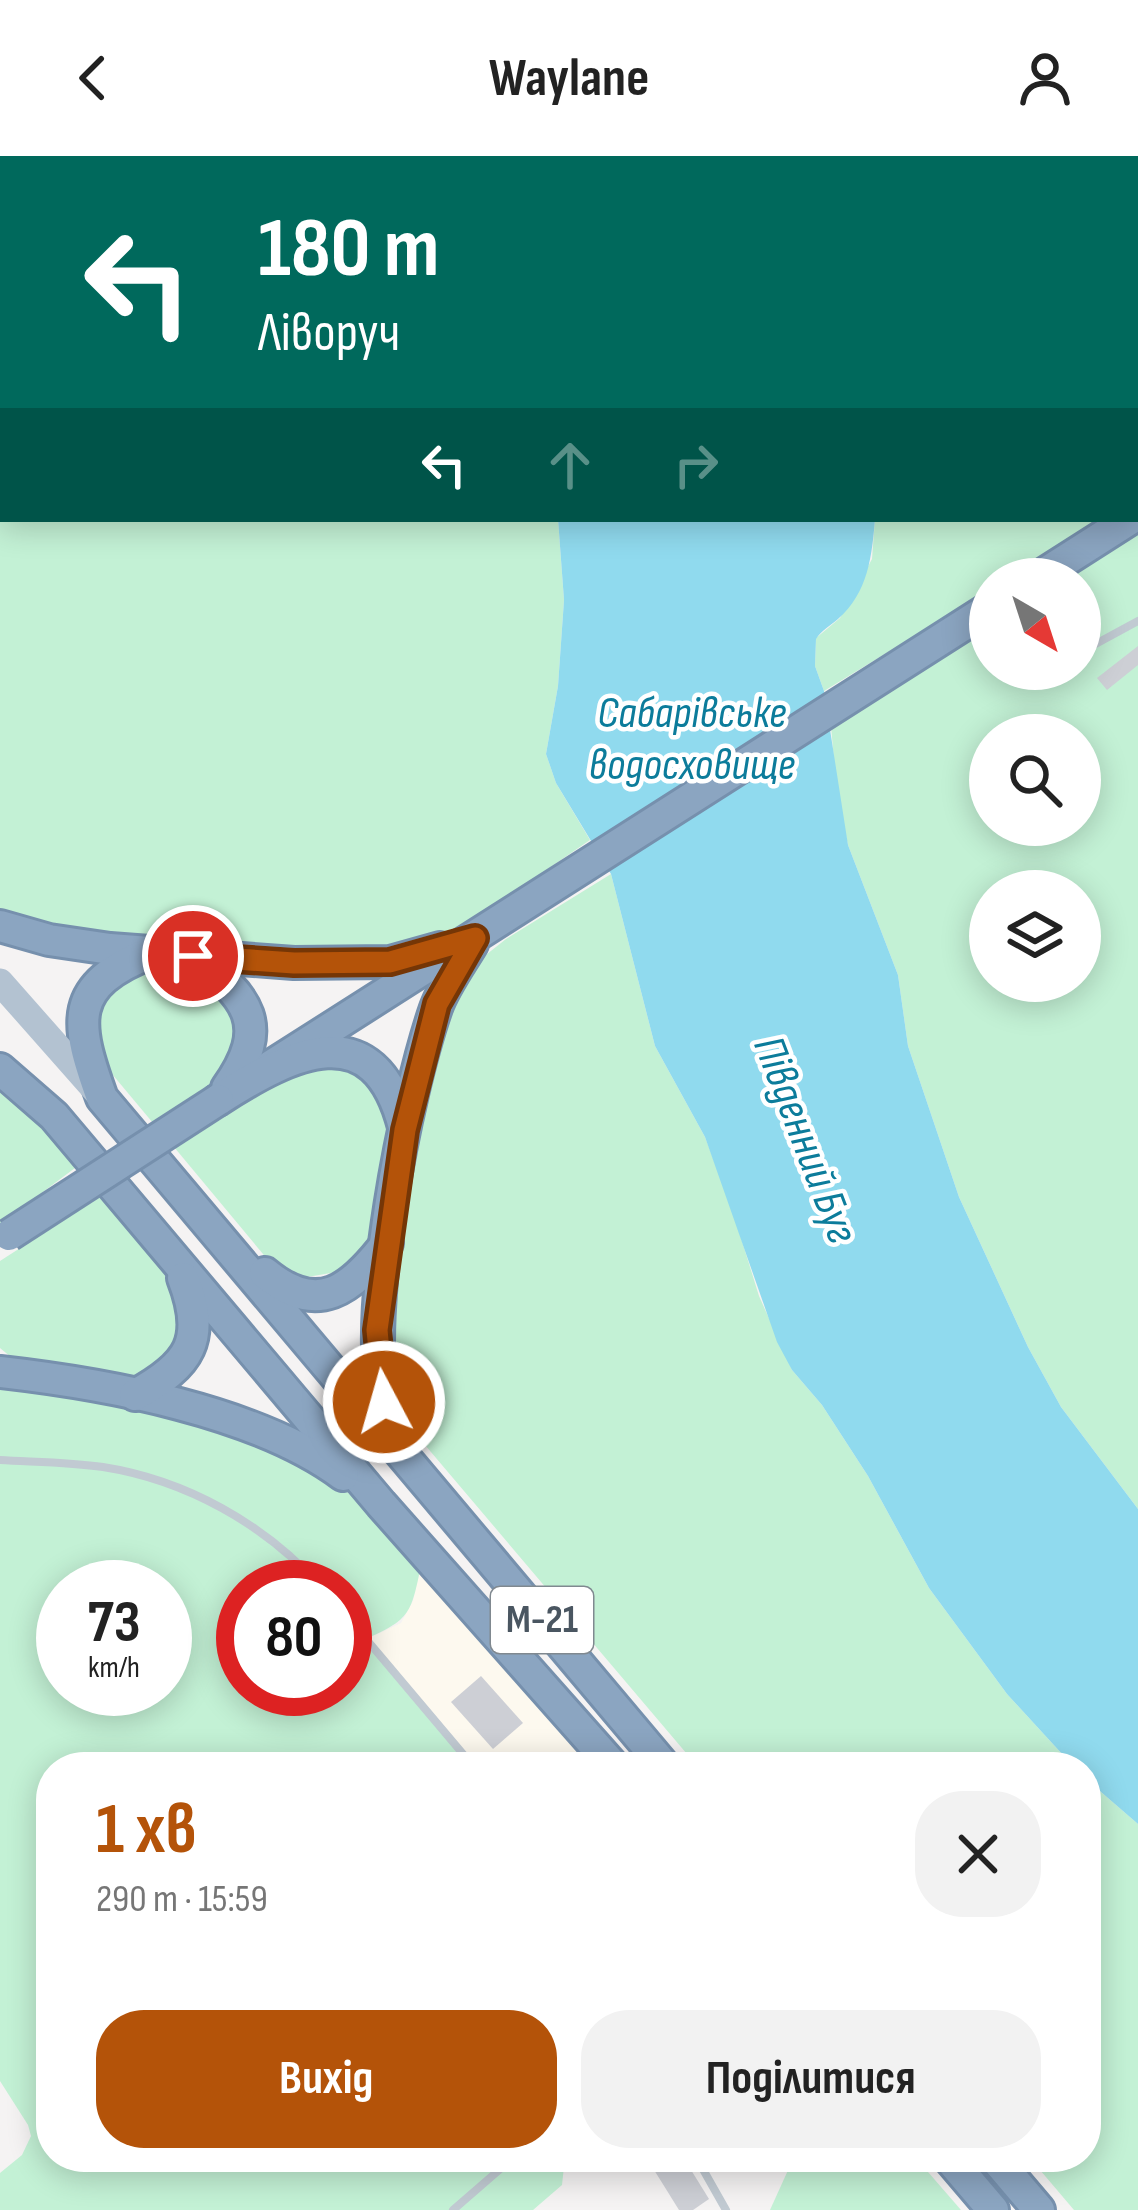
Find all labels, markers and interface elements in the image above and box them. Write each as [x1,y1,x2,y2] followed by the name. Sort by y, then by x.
[60,45,126,111] icon: back
[1012,45,1078,111] icon: person
[489,46,649,111] text: Waylane
[258,199,439,300] text: 180 m
[60,204,216,360] icon: left
[258,301,400,366] text: Ліворуч
[411,432,477,498] icon: left
[537,432,603,498] icon: ahead
[663,432,729,498] icon: right
[969,558,1101,690] north arrow
[969,558,1101,1002] map controls
[589,686,795,793] water label: Сабарівське водосховище
[969,714,1101,846] button: search
[969,870,1101,1002] button: layers
[142,905,244,1007] pin
[160,923,226,989] icon: arrive
[740,1029,870,1251] water label: Південний Буг
[321,1339,447,1465] position arrow
[216,1560,372,1716] speed limit sign: 80
[87,1587,141,1659] text: 73
[491,1587,593,1653] road number: М-21
[88,1650,140,1686] text: km/h
[96,1787,197,1874] text: 1 хв
[915,1791,1041,1917] button: close
[96,1876,268,1923] text: 290 m · 15:59
[96,2010,557,2148] button: Вихід
[581,2010,1041,2148] button: Поділитися

